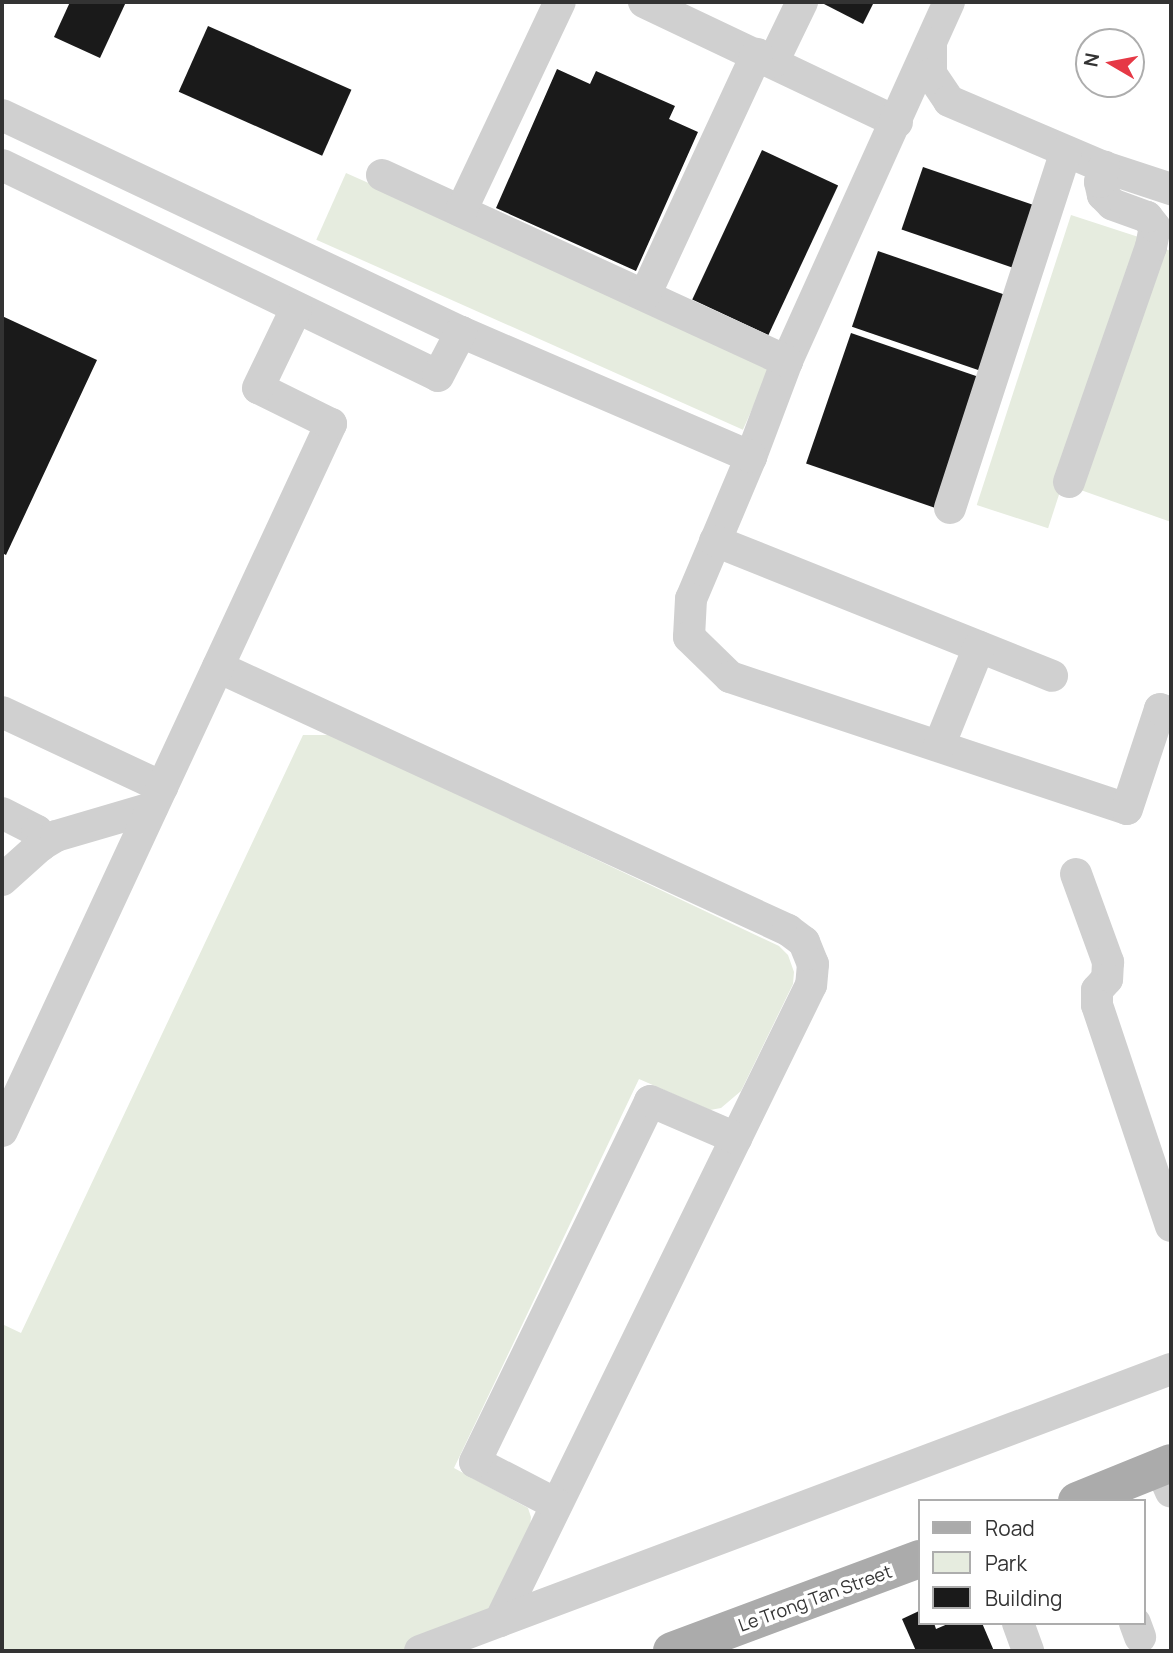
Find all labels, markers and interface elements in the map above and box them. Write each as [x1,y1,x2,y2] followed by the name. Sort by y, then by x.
[1075,28,1145,98] north arrow
[1077,51,1105,69] text: N
[918,1499,1145,1625] legend
[985,1514,1035,1542] text: Road
[985,1549,1027,1577] text: Park
[735,1560,895,1636] street label: Le Trong Tan Street
[985,1584,1062,1612] text: Building

